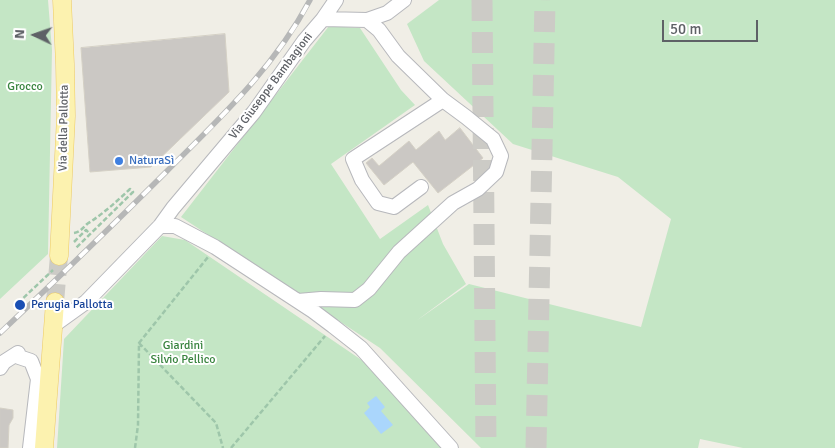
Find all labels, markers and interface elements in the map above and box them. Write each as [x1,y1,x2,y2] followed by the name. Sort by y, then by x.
[10,10,60,60] north arrow
[665,10,761,42] scale bar
[670,20,701,38] text: 50 m
[11,29,28,40] text: N
[226,30,316,142] street label: Via Giuseppe Bambagioni
[7,80,43,94] park label: Grocco
[56,84,72,172] street label: Via della Pallotta
[129,154,174,168] place label: NaturaSì
[113,155,125,167] marker: NaturaSì
[13,298,27,312] marker: Perugia Pallotta
[31,298,113,312] place label: Perugia Pallotta
[150,339,216,367] park label: Giardini Silvio Pellico

